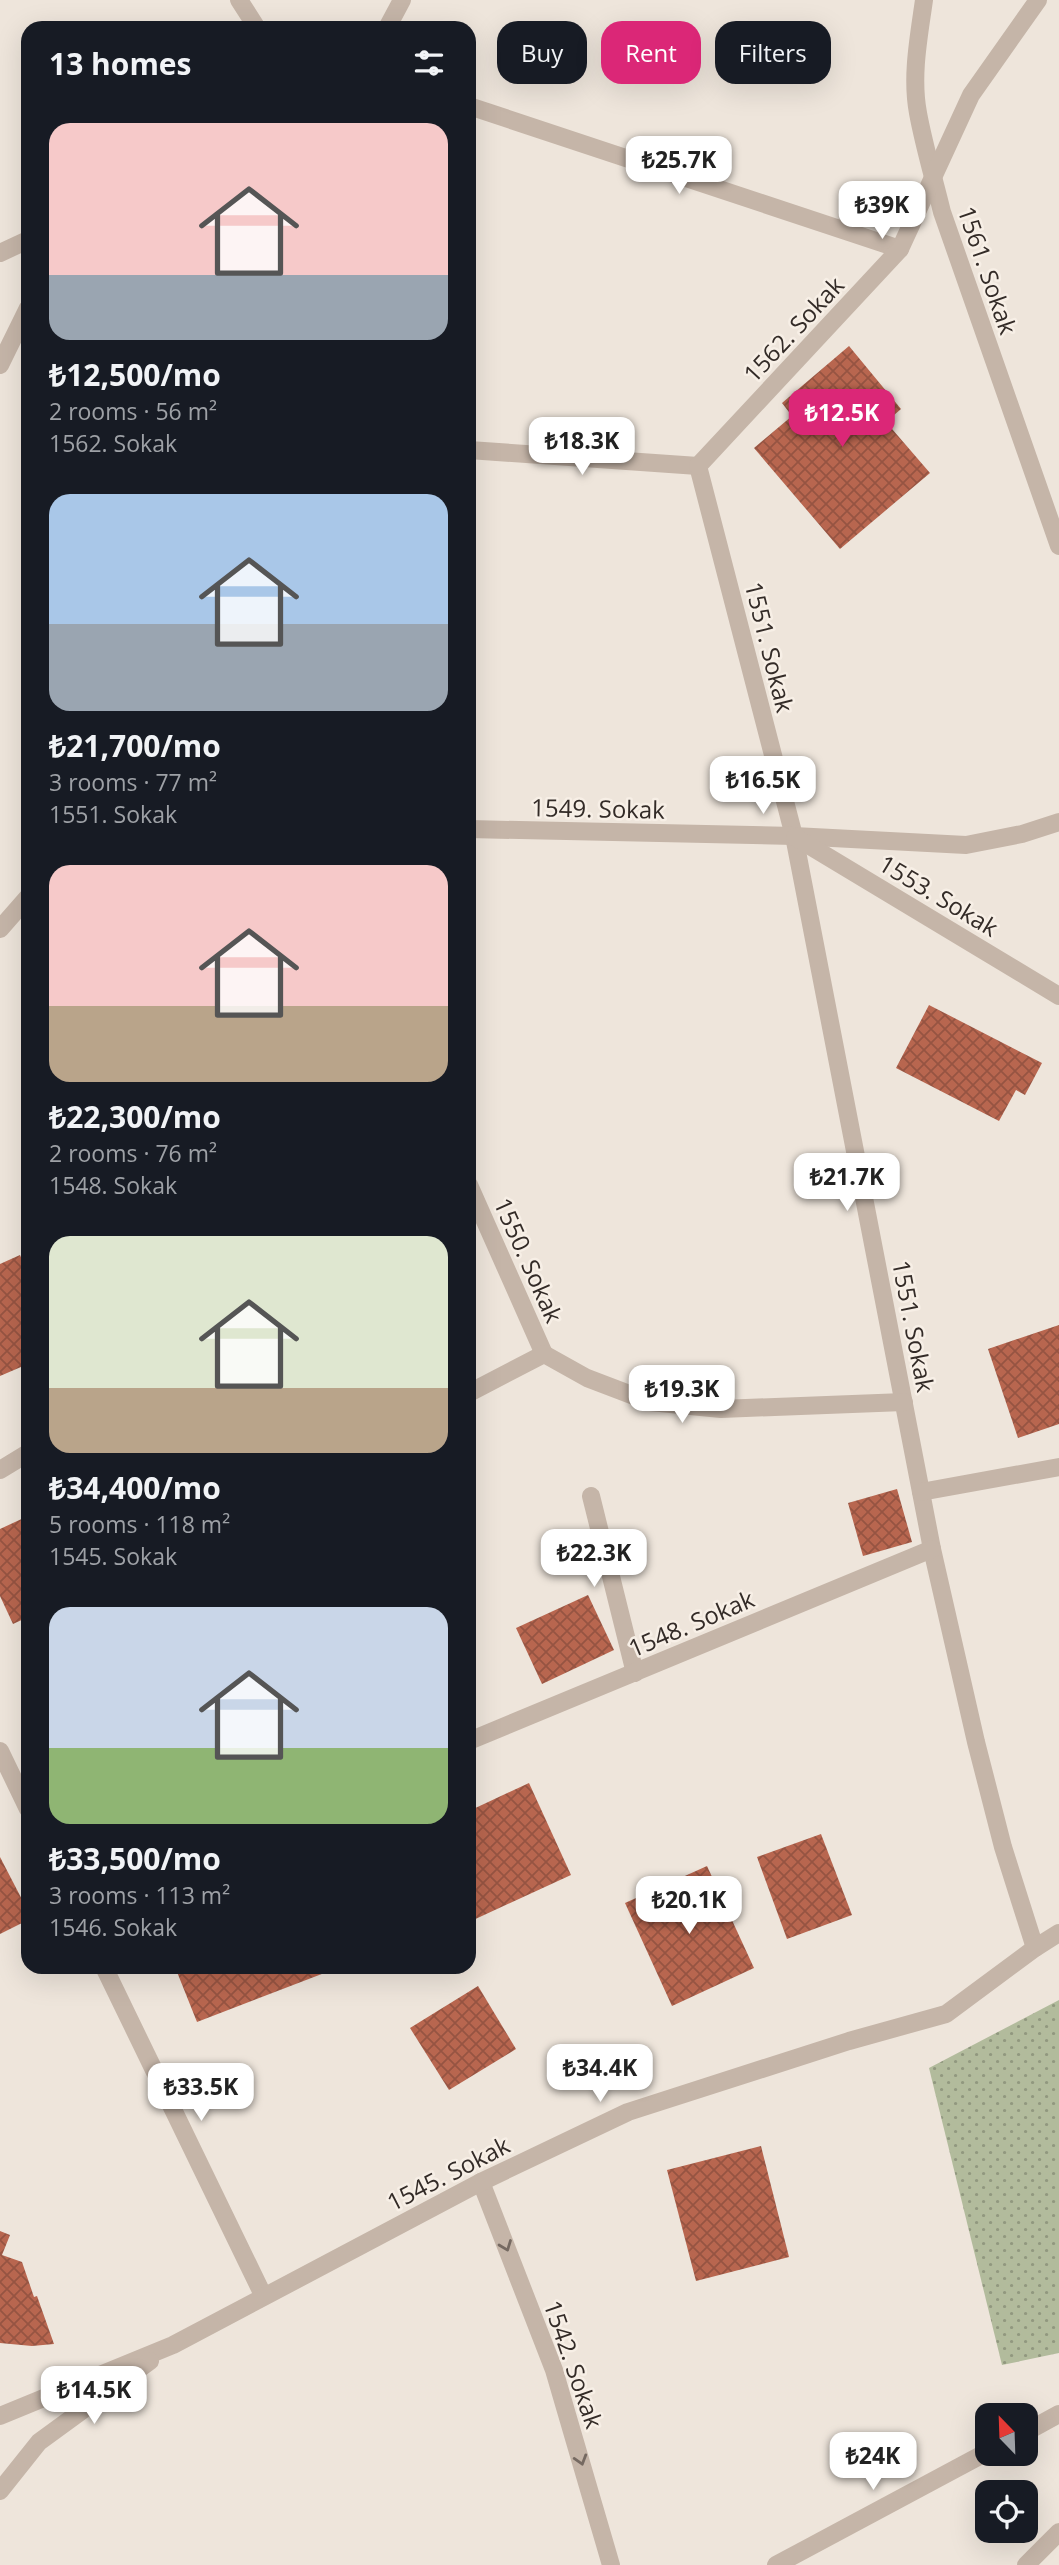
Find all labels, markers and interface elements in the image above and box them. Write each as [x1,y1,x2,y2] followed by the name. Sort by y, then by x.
[497,21,587,84] chip: Buy
[601,21,701,84] chip: Rent
[715,21,831,84] chip: Filters
[49,43,192,84] text: 13 homes
[410,44,448,82] icon: filters
[622,136,736,196] pin: ₺25.7K
[642,143,716,175] text: ₺25.7K
[186,168,312,294] icon: home
[841,182,923,241] pin: ₺39K
[855,188,909,220] text: ₺39K
[951,201,1025,339] street label: 1561. Sokak
[735,269,851,389] street label: 1562. Sokak
[49,354,221,395] text: ₺12,500/mo
[785,390,899,449] pin: ₺12.5K
[49,395,217,427] text: 2 rooms · 56 m²
[805,396,879,428] text: ₺12.5K
[525,418,639,477] pin: ₺18.3K
[545,424,619,456] text: ₺18.3K
[49,427,177,459] text: 1562. Sokak
[186,539,312,665] icon: home
[738,578,802,716] street label: 1551. Sokak
[49,725,221,766] text: ₺21,700/mo
[706,756,820,816] pin: ₺16.5K
[726,763,800,795] text: ₺16.5K
[49,766,217,798] text: 3 rooms · 77 m²
[531,790,665,826] street label: 1549. Sokak
[49,798,177,830] text: 1551. Sokak
[873,846,1005,944] street label: 1553. Sokak
[186,910,312,1036] icon: home
[49,1096,221,1137] text: ₺22,300/mo
[49,1137,217,1169] text: 2 rooms · 76 m²
[790,1154,904,1213] pin: ₺21.7K
[810,1160,884,1192] text: ₺21.7K
[49,1169,177,1201] text: 1548. Sokak
[487,1192,571,1328] street label: 1550. Sokak
[885,1257,943,1395] street label: 1551. Sokak
[186,1281,312,1407] icon: home
[625,1366,739,1425] pin: ₺19.3K
[645,1372,719,1404] text: ₺19.3K
[49,1467,221,1508] text: ₺34,400/mo
[49,1508,230,1540] text: 5 rooms · 118 m²
[537,1530,651,1589] pin: ₺22.3K
[557,1536,631,1568] text: ₺22.3K
[49,1540,177,1572] text: 1545. Sokak
[623,1582,759,1664] street label: 1548. Sokak
[186,1652,312,1778] icon: home
[49,1838,221,1879] text: ₺33,500/mo
[632,1876,746,1936] pin: ₺20.1K
[49,1879,230,1911] text: 3 rooms · 113 m²
[652,1883,726,1915] text: ₺20.1K
[49,1911,177,1943] text: 1546. Sokak
[543,2044,657,2104] pin: ₺34.4K
[563,2051,637,2083] text: ₺34.4K
[144,2064,258,2123] pin: ₺33.5K
[164,2070,238,2102] text: ₺33.5K
[381,2128,515,2218] street label: 1545. Sokak
[498,2239,512,2251] one-way arrow
[537,2295,611,2433] street label: 1542. Sokak
[37,2366,151,2426] pin: ₺14.5K
[57,2373,131,2405] text: ₺14.5K
[975,2403,1038,2466] north arrow
[975,2403,1038,2543] map controls
[832,2432,914,2492] pin: ₺24K
[846,2439,900,2471] text: ₺24K
[572,2454,587,2466] one-way arrow
[975,2480,1038,2543] button: locate

